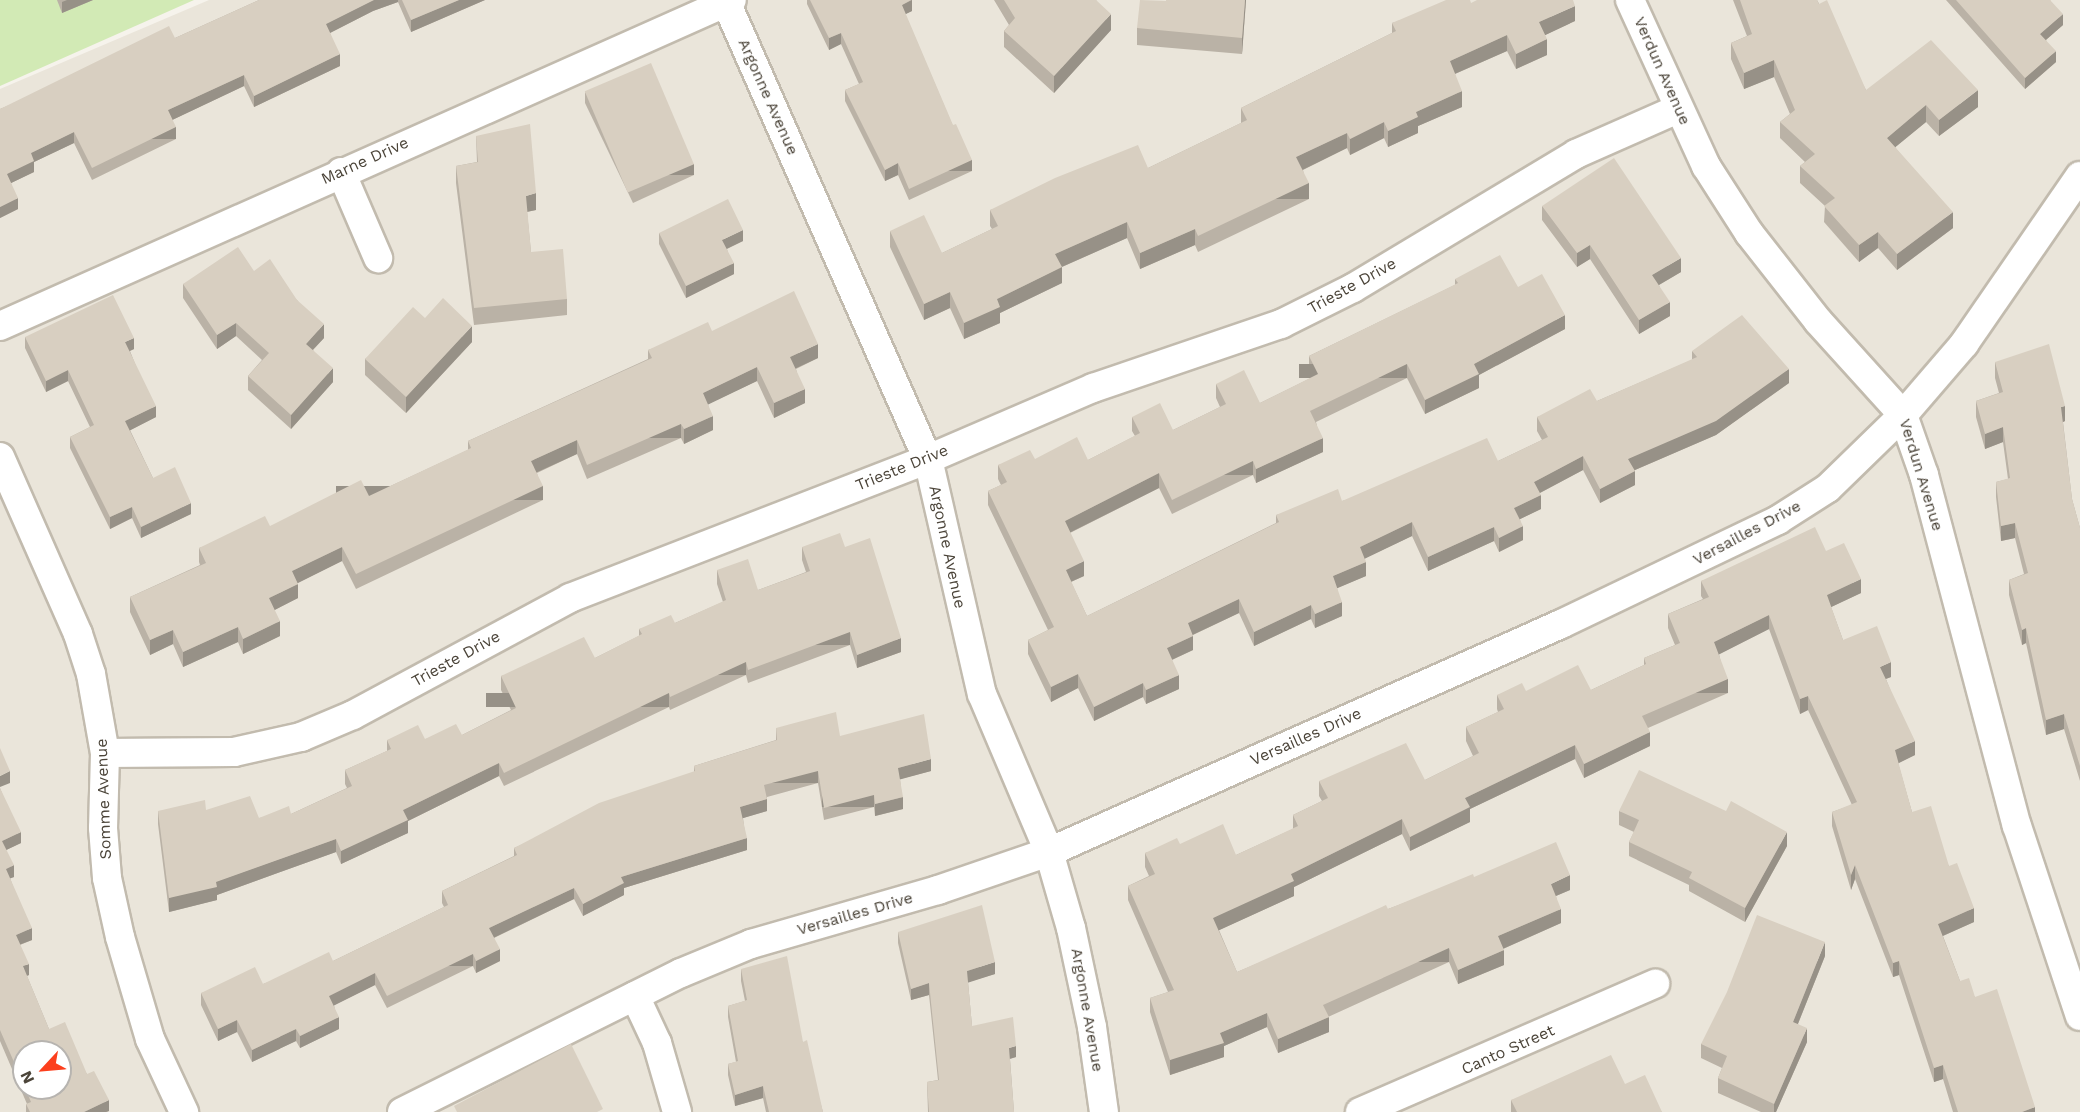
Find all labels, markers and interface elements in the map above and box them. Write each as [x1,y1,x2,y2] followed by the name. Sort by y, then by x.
[1629,14,1695,128] street label: Verdun Avenue
[734,36,802,158] street label: Argonne Avenue
[318,133,412,189] street label: Marne Drive
[1304,254,1400,318] street label: Trieste Drive
[1895,416,1947,534] street label: Verdun Avenue
[853,441,951,495] street label: Trieste Drive
[925,483,969,611] street label: Argonne Avenue
[1690,496,1804,570] street label: Versailles Drive
[408,627,504,691] street label: Trieste Drive
[1248,704,1364,770] street label: Versailles Drive
[92,738,116,860] street label: Somme Avenue
[795,888,915,940] street label: Versailles Drive
[1067,946,1107,1074] street label: Argonne Avenue
[1459,1021,1557,1079] street label: Canto Street
[12,1040,72,1100] north arrow
[16,1068,38,1087] text: N

